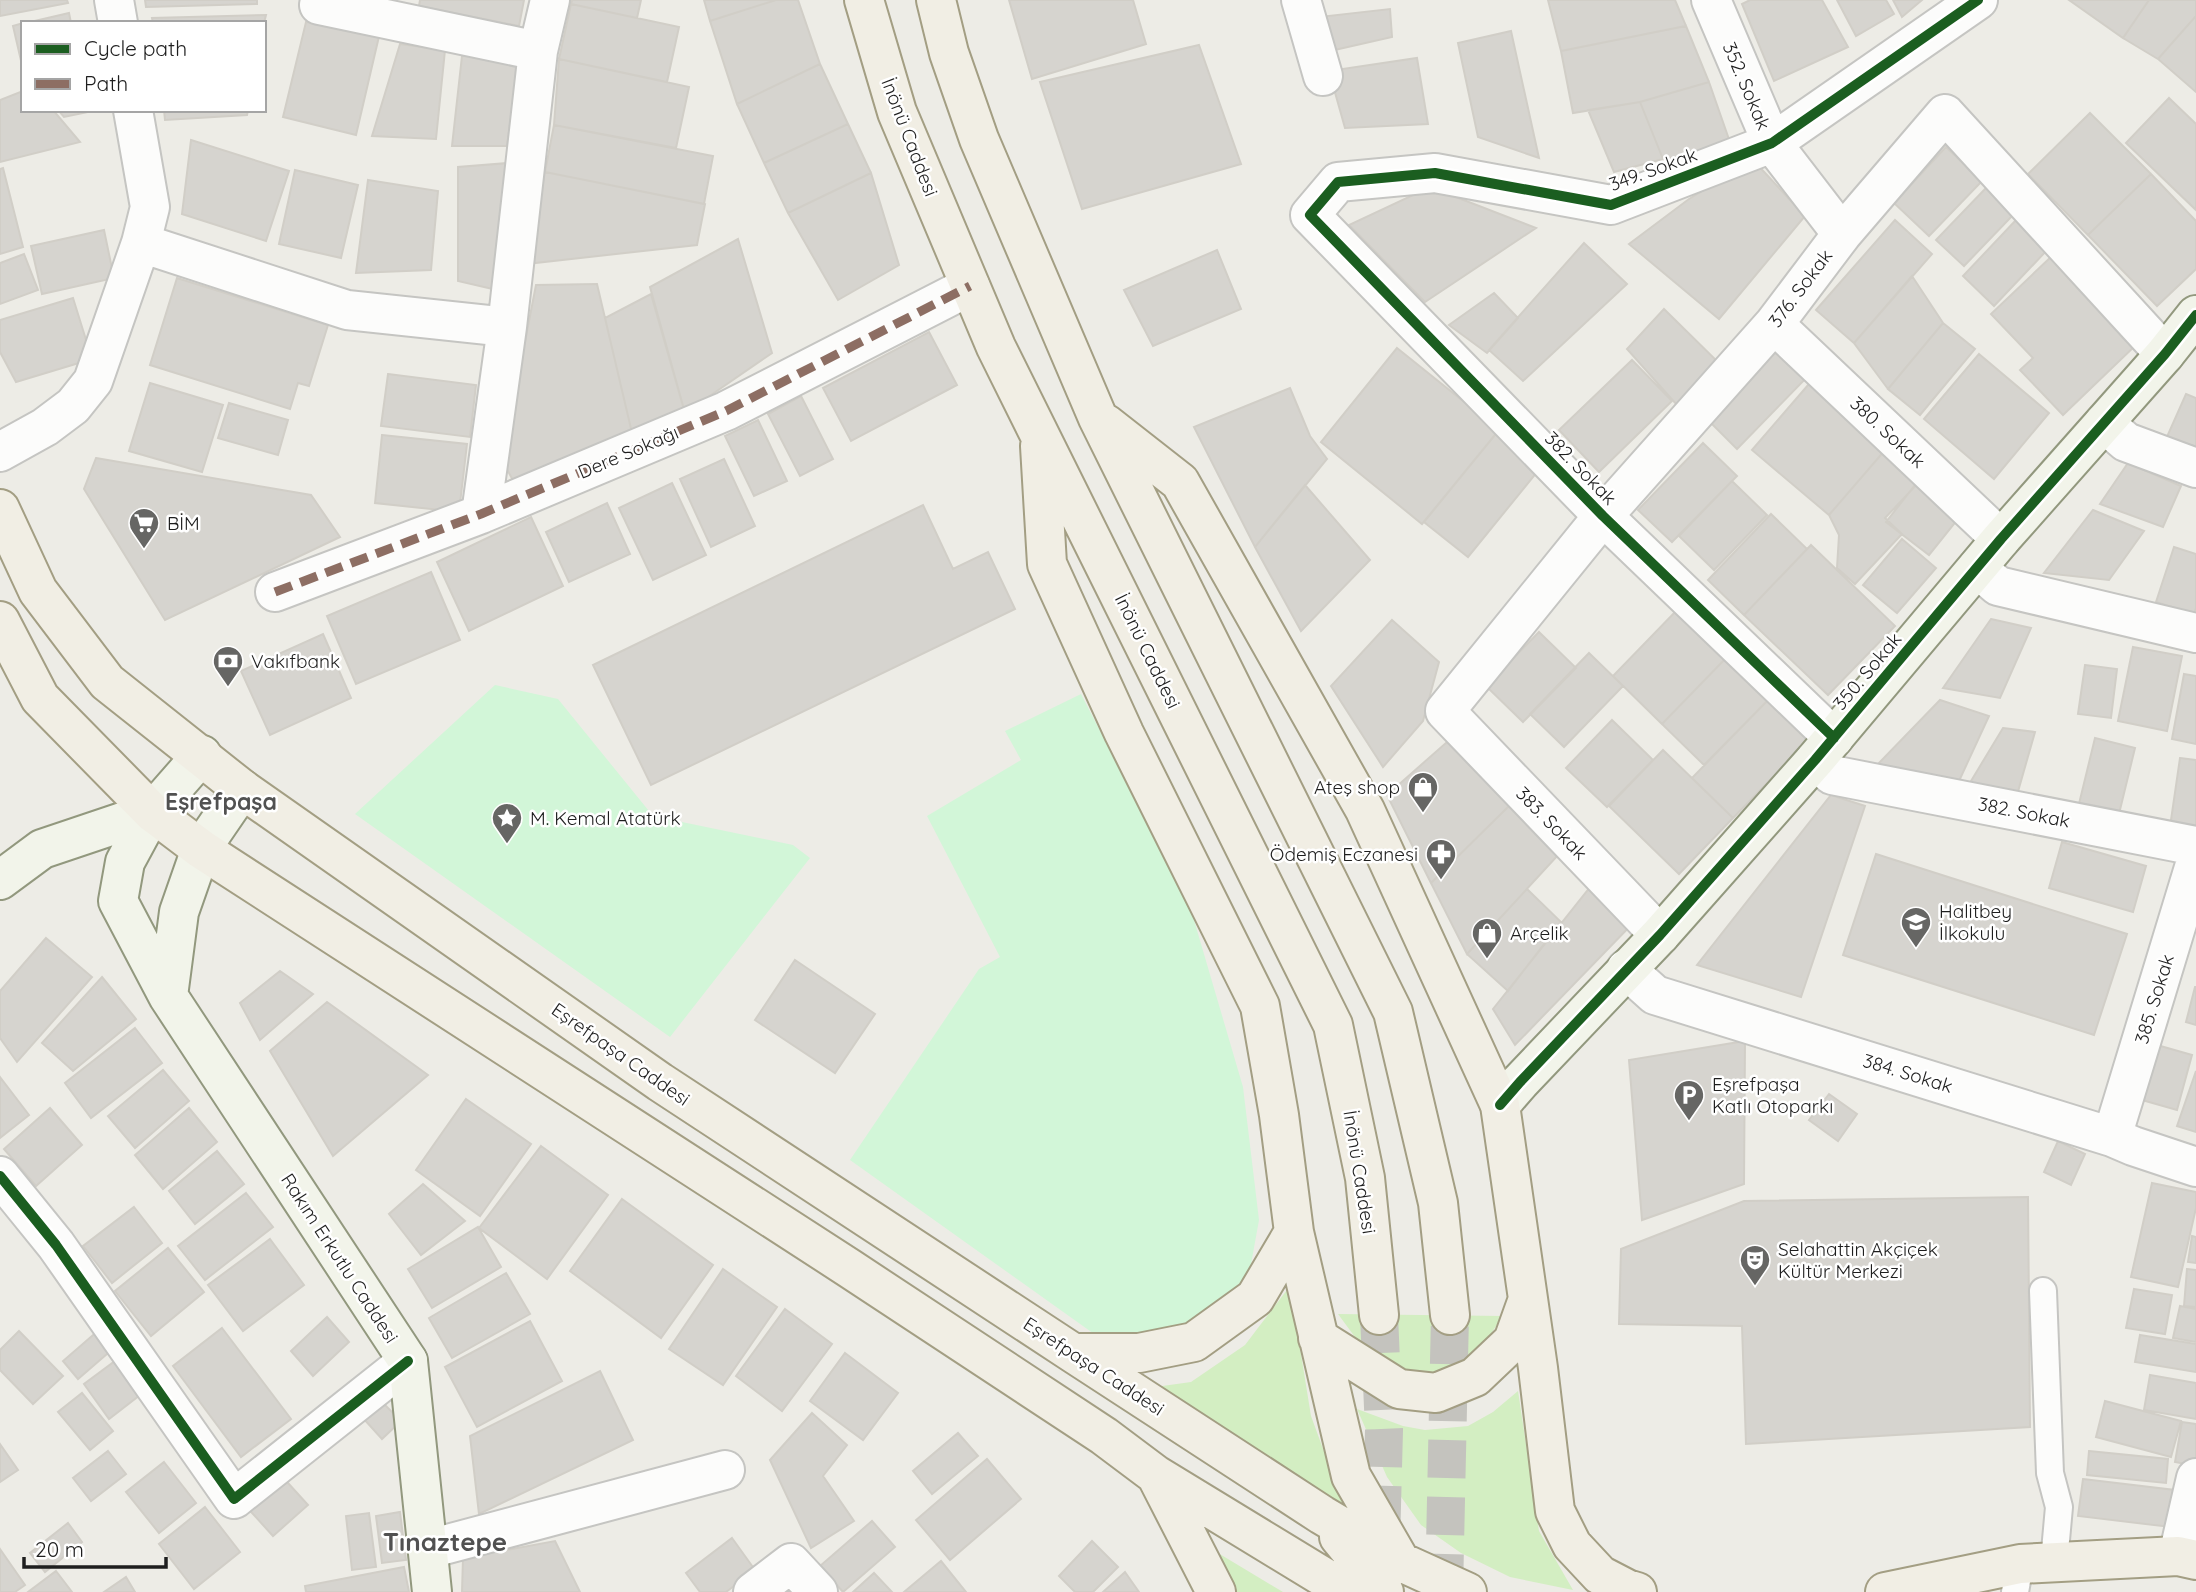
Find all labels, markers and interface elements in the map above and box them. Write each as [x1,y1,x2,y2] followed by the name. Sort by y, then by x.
[21,21,266,112] legend
[84,35,187,61] text: Cycle path
[1718,38,1776,134] street label: 352. Sokak
[84,70,128,96] text: Path
[876,74,944,200] street label: İnönü Caddesi
[1606,142,1700,196] street label: 349. Sokak
[1763,244,1837,332] street label: 376. Sokak
[1845,391,1931,473] street label: 380. Sokak
[574,420,682,484] street label: Dere Sokağı
[1540,426,1622,510] street label: 382. Sokak
[127,506,161,550] supermarket icon: BİM
[167,511,200,535] place label: BİM
[1110,590,1186,712] street label: İnönü Caddesi
[1828,627,1906,715] street label: 350. Sokak
[211,644,245,688] bank icon: Vakıfbank
[251,649,340,673] place label: Vakıfbank
[1406,770,1440,814] shop icon: Ateş shop
[1314,775,1400,799] place label: Ateş shop
[1511,781,1593,865] street label: 383. Sokak
[165,787,277,816] district label: Eşrefpaşa
[1976,791,2072,833] street label: 382. Sokak
[490,801,524,845] place icon: M. Kemal Atatürk
[530,806,681,830] place label: M. Kemal Atatürk
[1424,837,1458,881] pharmacy icon: Ödemiş Eczanesi
[1270,842,1418,866] place label: Ödemiş Eczanesi
[1939,899,2012,945] place label: Halitbey İlkokulu
[1899,905,1933,949] school or university icon: Halitbey İlkokulu
[1470,916,1504,960] shop icon: Arçelik
[1510,921,1569,945] place label: Arçelik
[2129,951,2179,1047] street label: 385. Sokak
[547,997,695,1111] street label: Eşrefpaşa Caddesi
[1860,1048,1956,1098] street label: 384. Sokak
[1712,1072,1833,1118] place label: Eşrefpaşa Katlı Otoparkı
[1672,1078,1706,1122] parking icon: Eşrefpaşa Katlı Otoparkı
[1338,1108,1382,1236] street label: İnönü Caddesi
[276,1169,404,1347] street label: Rakım Erkutlu Caddesi
[1778,1237,1938,1283] place label: Selahattin Akçiçek Kültür Merkezi
[1738,1243,1772,1287] theatre icon: Selahattin Akçiçek Kültür Merkezi
[1019,1311,1169,1421] street label: Eşrefpaşa Caddesi
[383,1525,507,1558] district label: Tınaztepe
[24,1526,166,1570] scale bar
[35,1536,84,1562] text: 20 m

